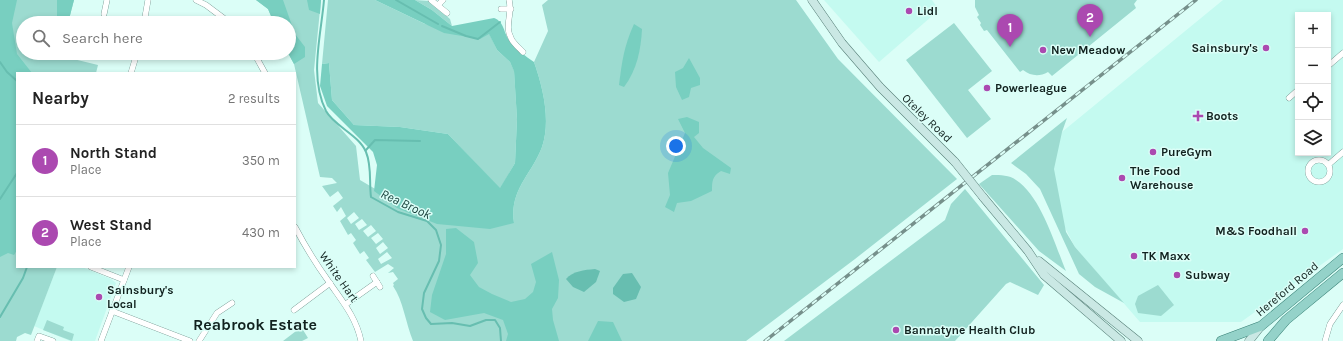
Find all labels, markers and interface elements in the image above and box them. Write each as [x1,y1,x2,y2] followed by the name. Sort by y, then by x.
[917,4,938,18] place label: Lidl
[1077,4,1103,37] pin: 2
[904,6,914,16] marker: Lidl
[1295,12,1331,156] map controls
[1295,12,1331,48] button: +
[997,14,1023,47] pin: 1
[16,16,296,60] search box
[30,27,52,49] icon: search
[62,29,143,47] text: Search here
[1191,41,1258,55] place label: Sainsbury's
[1051,43,1125,57] place label: New Meadow
[1261,43,1271,53] marker: Sainsbury's
[1038,45,1048,55] marker: New Meadow
[1295,48,1331,84] button: −
[995,81,1067,95] place label: Powerleague
[982,83,992,93] marker: Powerleague
[1295,84,1331,120] button: locate
[32,88,89,108] text: Nearby
[228,91,280,106] text: 2 results
[899,91,955,145] street label: Oteley Road
[1206,109,1238,123] place label: Boots
[1193,111,1203,121] marker: Boots
[1295,120,1331,156] button: layers
[666,136,686,156] your location
[70,144,157,162] text: North Stand
[1161,145,1212,159] place label: PureGym
[1148,147,1158,157] marker: PureGym
[43,153,47,168] text: 1
[242,153,280,168] text: 350 m
[70,162,101,177] text: Place
[1130,164,1193,192] place label: The Food Warehouse
[1117,173,1127,183] marker: The Food Warehouse
[379,186,434,222] water label: Rea Brook
[70,216,152,234] text: West Stand
[1215,224,1297,238] place label: M&S Foodhall
[41,225,49,240] text: 2
[242,225,280,240] text: 430 m
[1300,226,1310,236] marker: M&S Foodhall
[70,234,101,249] text: Place
[316,249,362,305] street label: White Hart
[1142,249,1190,263] place label: TK Maxx
[1129,251,1139,261] marker: TK Maxx
[1253,259,1321,319] street label: Hereford Road
[1185,268,1230,282] place label: Subway
[1172,270,1182,280] marker: Subway
[107,283,174,311] place label: Sainsbury's Local
[94,292,104,302] marker: Sainsbury's Local
[193,315,317,334] district label: Reabrook Estate
[904,323,1035,337] place label: Bannatyne Health Club
[891,325,901,335] marker: Bannatyne Health Club

